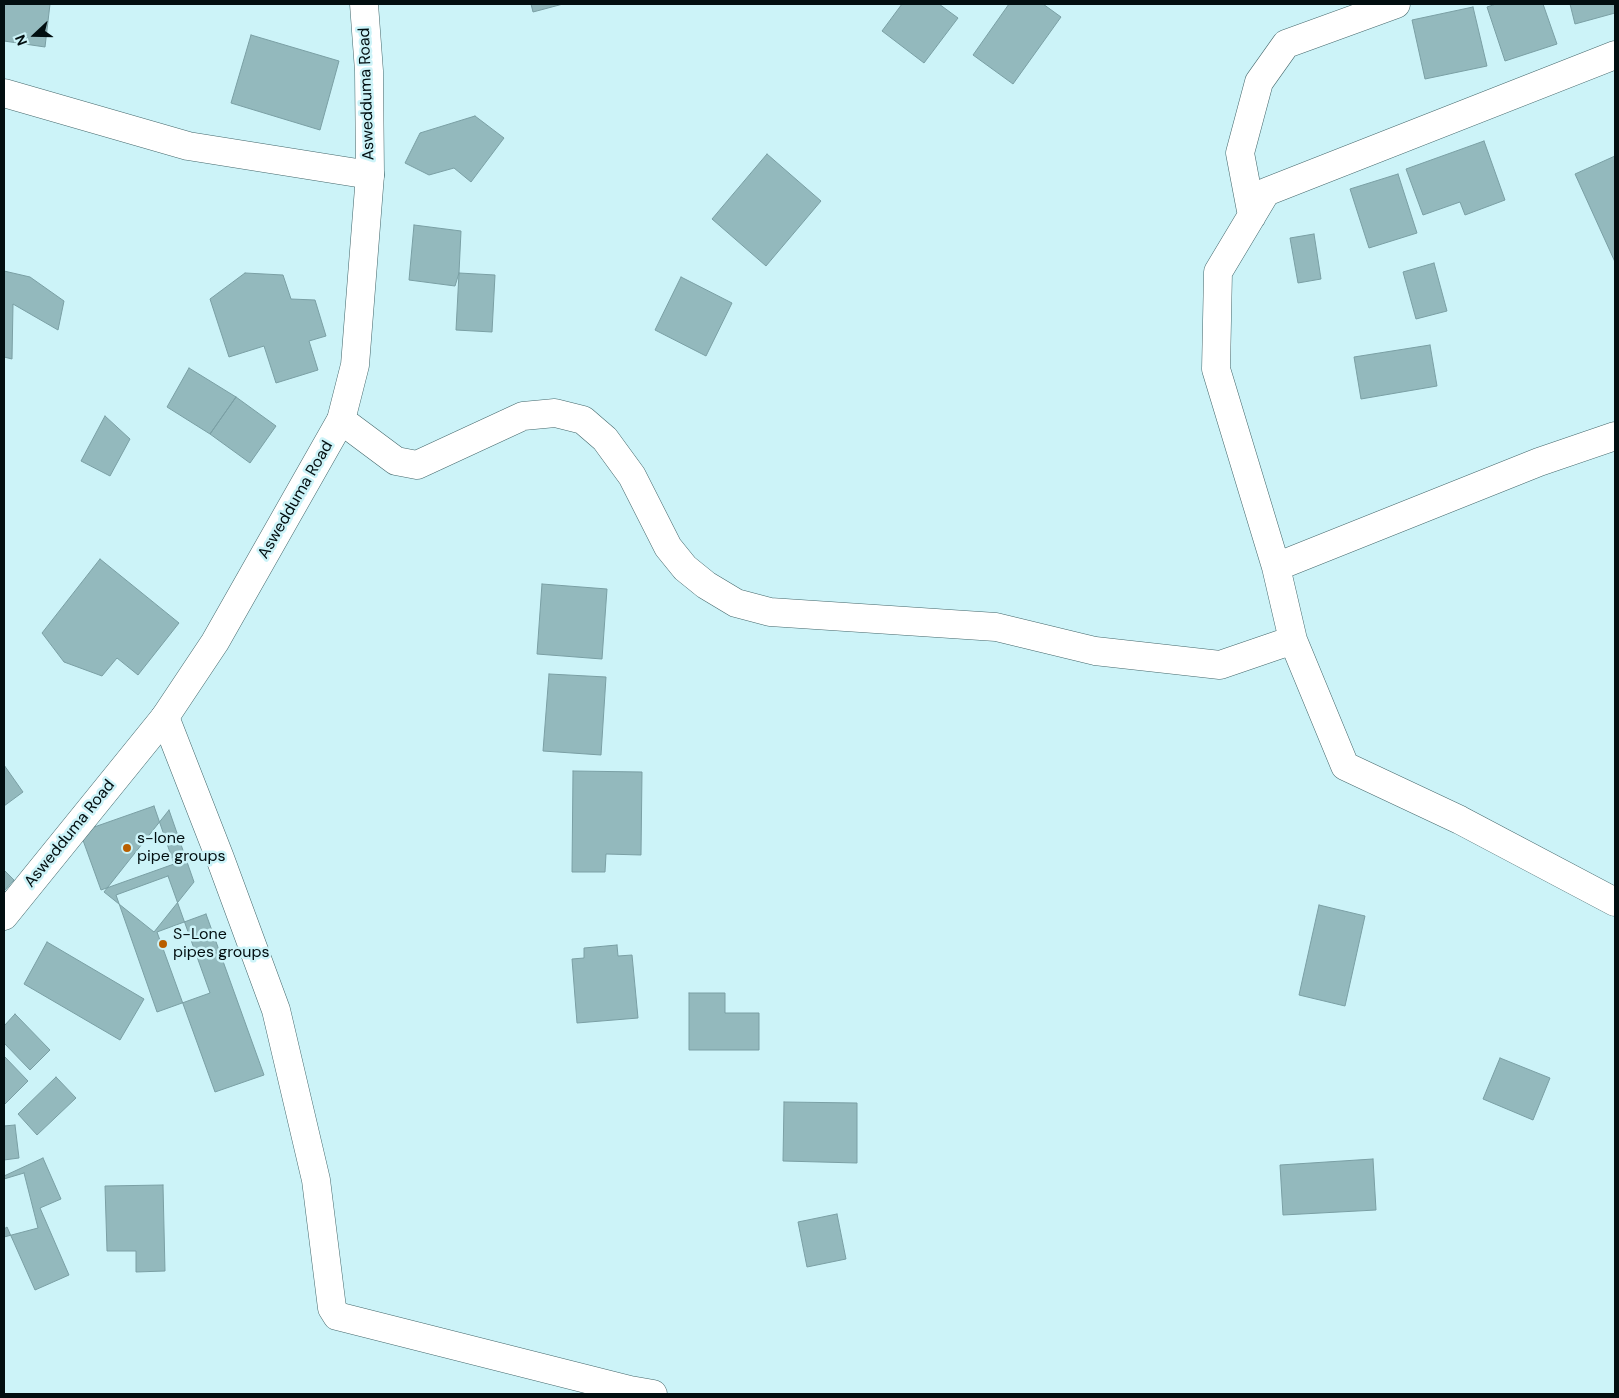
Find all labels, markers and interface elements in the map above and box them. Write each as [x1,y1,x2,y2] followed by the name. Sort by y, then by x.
[10,10,60,60] north arrow
[355,27,379,161] street label: Aswedduma Road
[11,32,31,48] text: N
[254,438,338,562] street label: Aswedduma Road
[21,776,119,892] street label: Aswedduma Road
[137,829,225,867] place label: s-lone pipe groups
[121,842,133,854] marker: s-lone pipe groups
[173,925,269,963] place label: S-Lone pipes groups
[157,938,169,950] marker: S-Lone pipes groups

